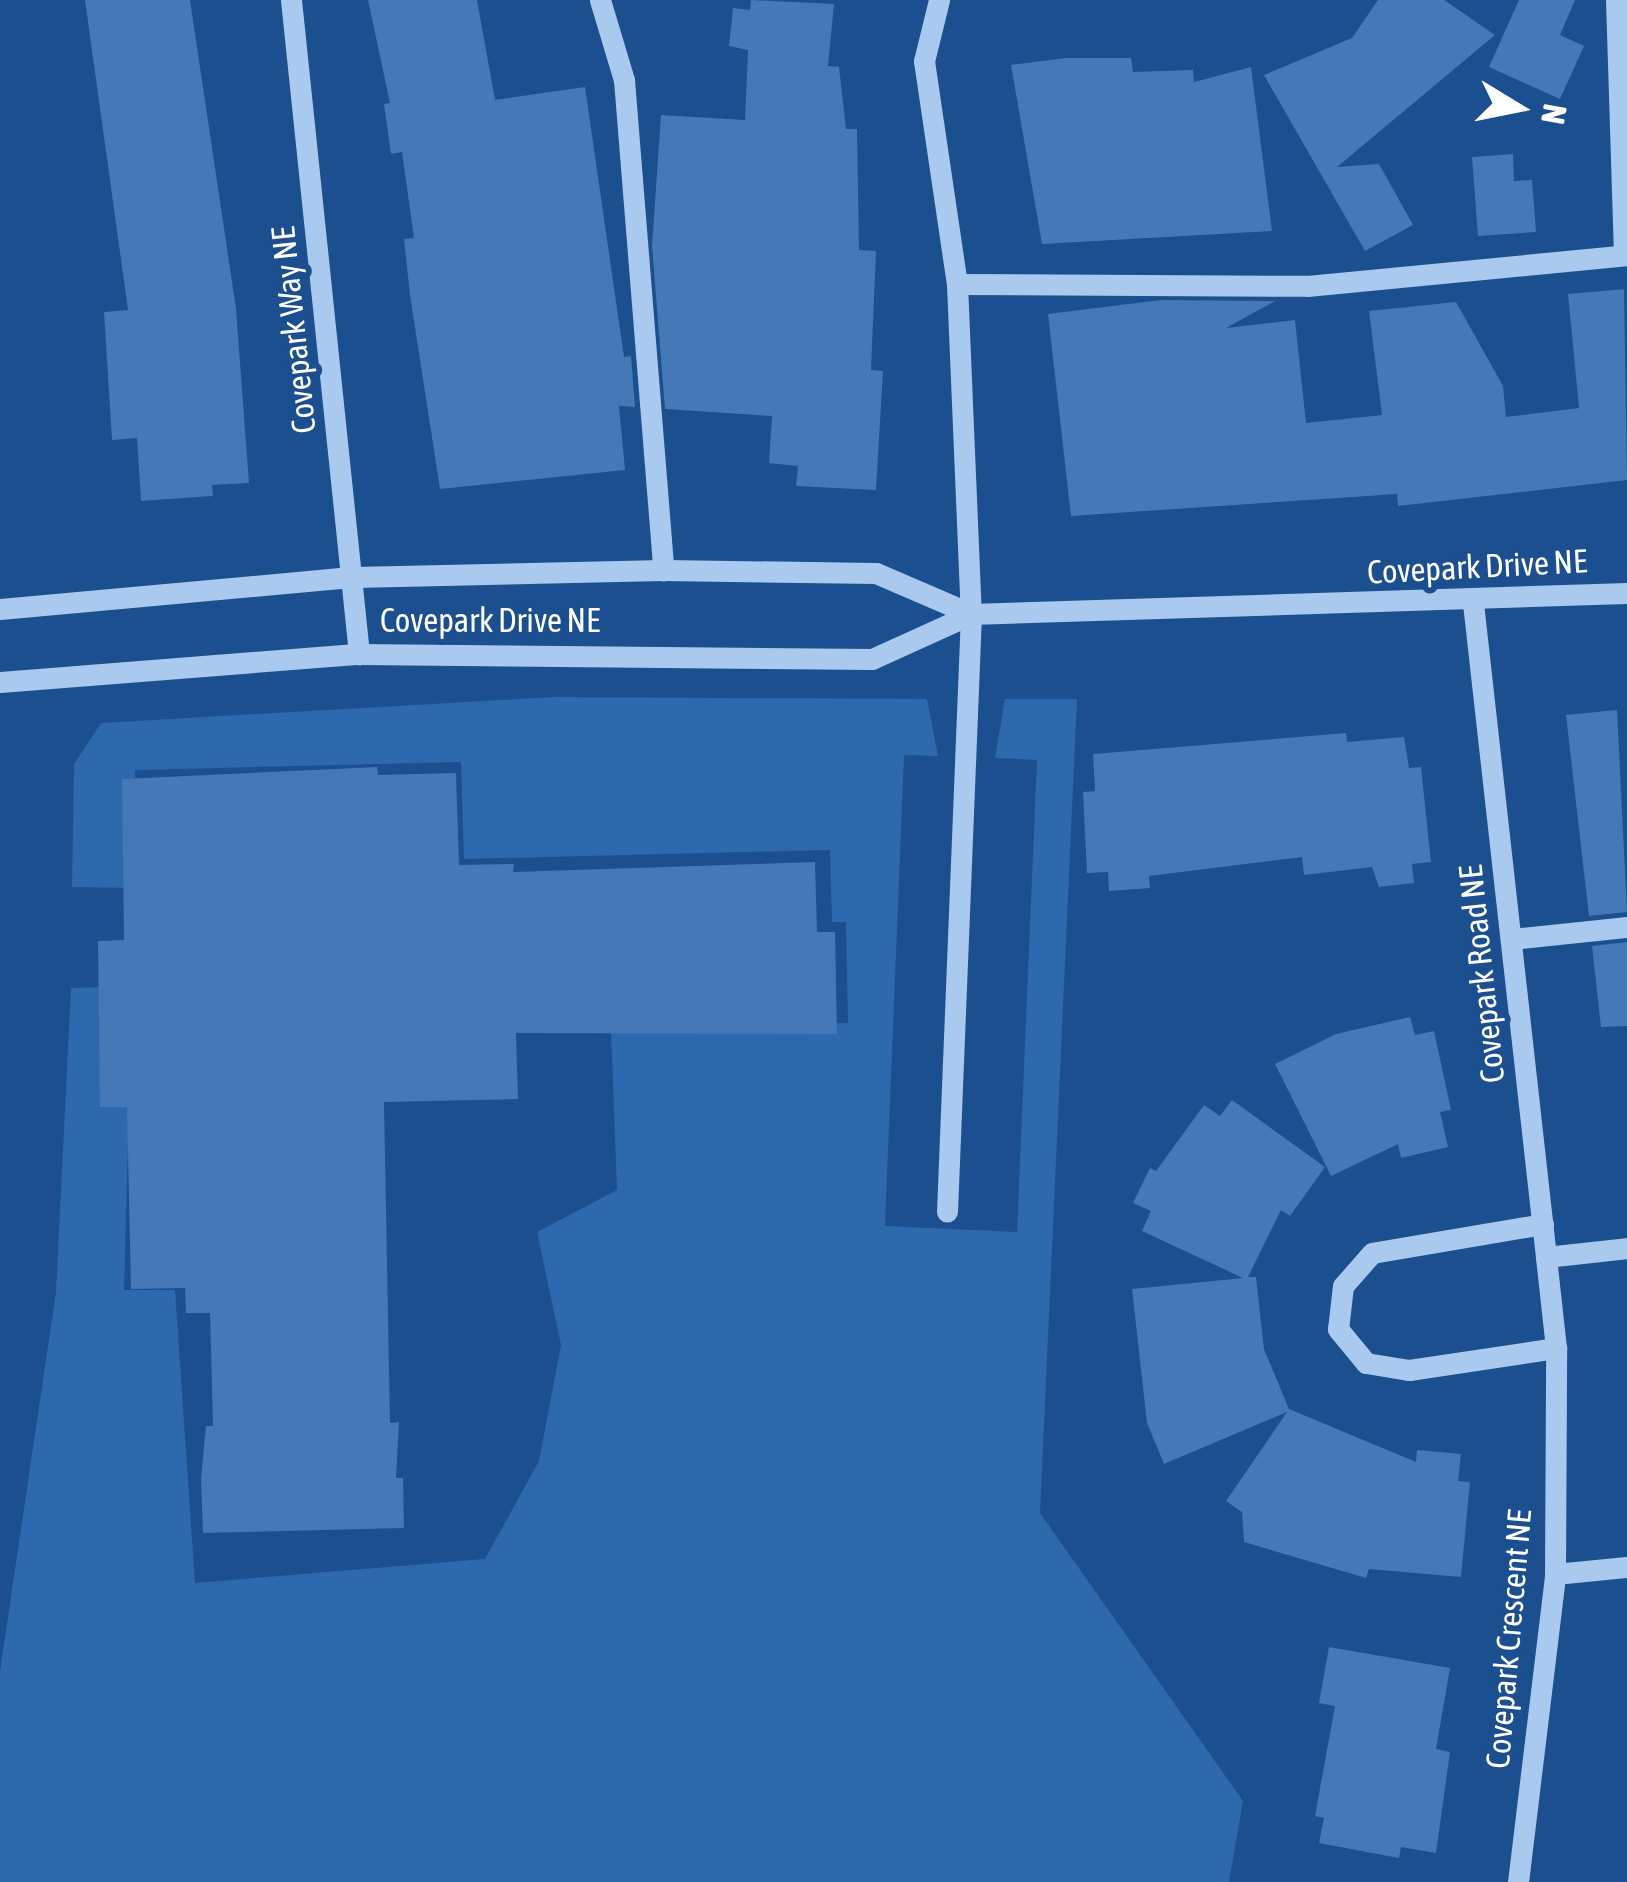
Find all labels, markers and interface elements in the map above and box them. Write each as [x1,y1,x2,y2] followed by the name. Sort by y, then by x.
[1459,48,1579,168] north arrow
[1534,101,1575,127] text: N
[263,225,325,435] street label: Covepark Way NE
[1366,541,1588,593] street label: Covepark Drive NE
[380,601,600,641] street label: Covepark Drive NE
[1451,863,1513,1085] street label: Covepark Road NE
[1478,1508,1540,1770] street label: Covepark Crescent NE

